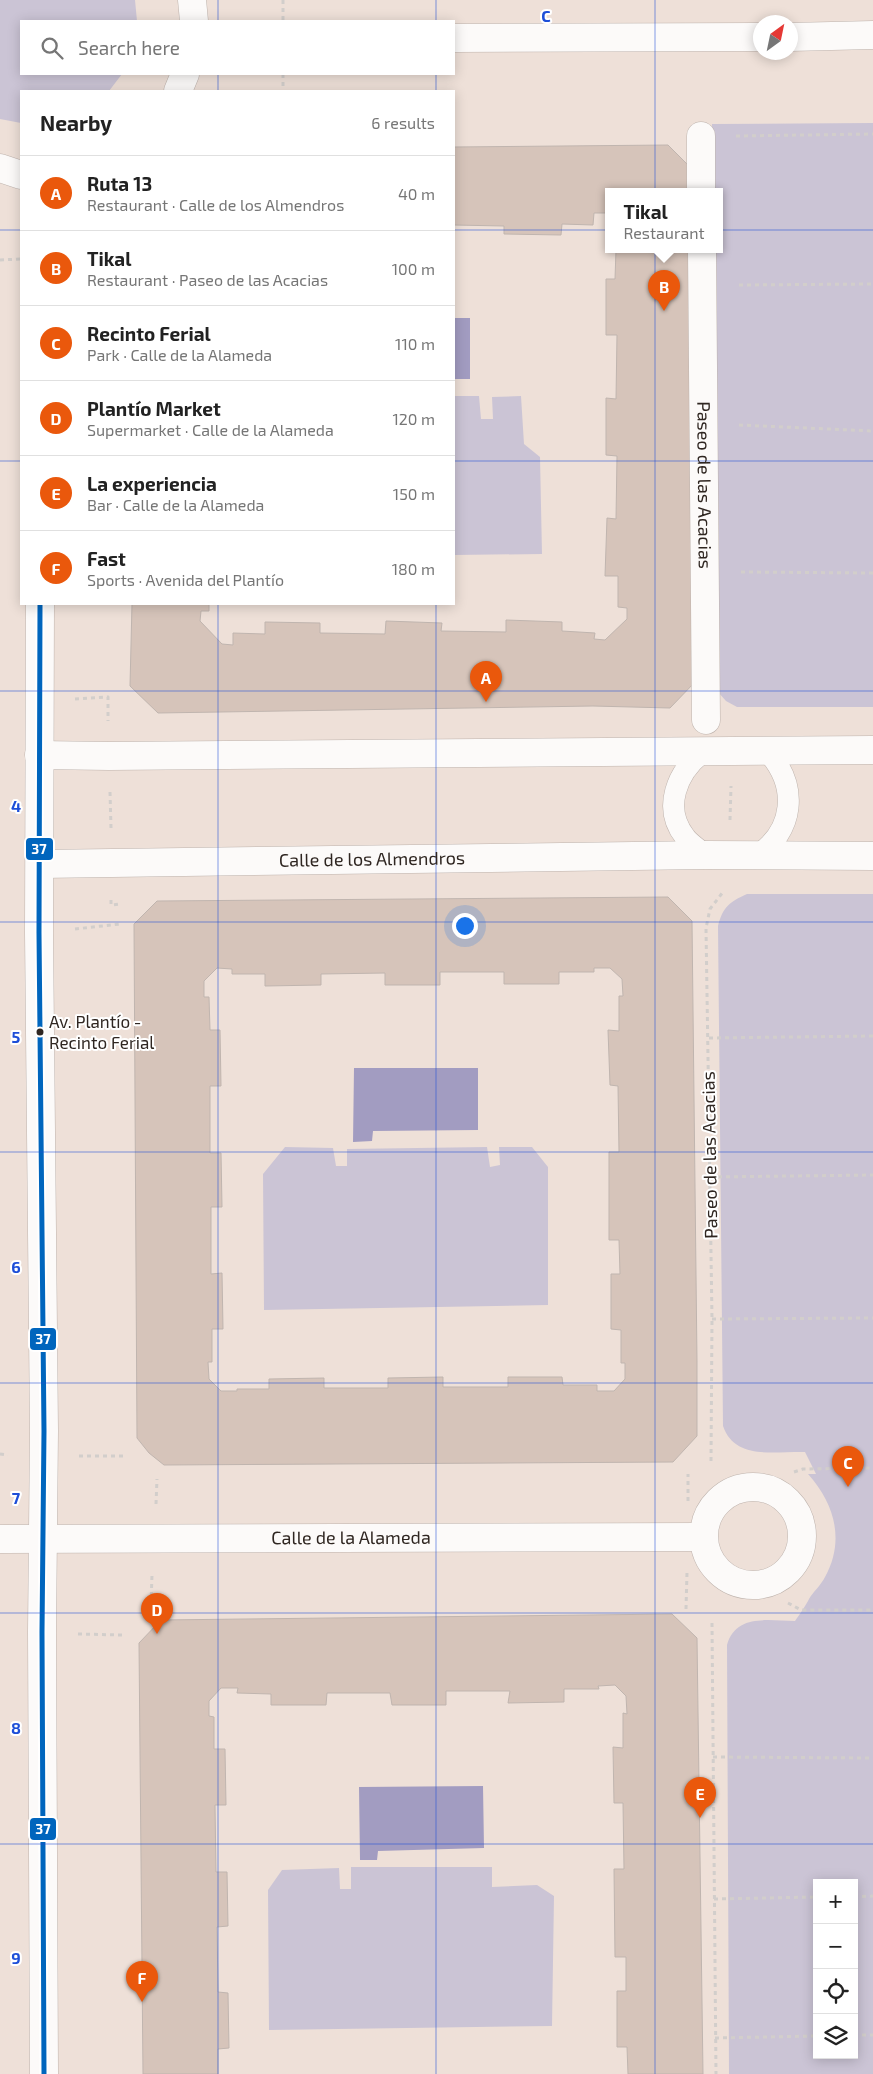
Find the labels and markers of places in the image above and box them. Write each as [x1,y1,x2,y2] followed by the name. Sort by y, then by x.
[648,270,680,311] pin: B
[470,661,502,702] pin: A
[49,1011,154,1052] place label: Av. Plantío - Recinto Ferial
[35,1027,45,1037] marker: Av. Plantío - Recinto Ferial
[832,1446,864,1487] pin: C
[141,1593,173,1634] pin: D
[684,1777,716,1818] pin: E
[126,1961,158,2002] pin: F

